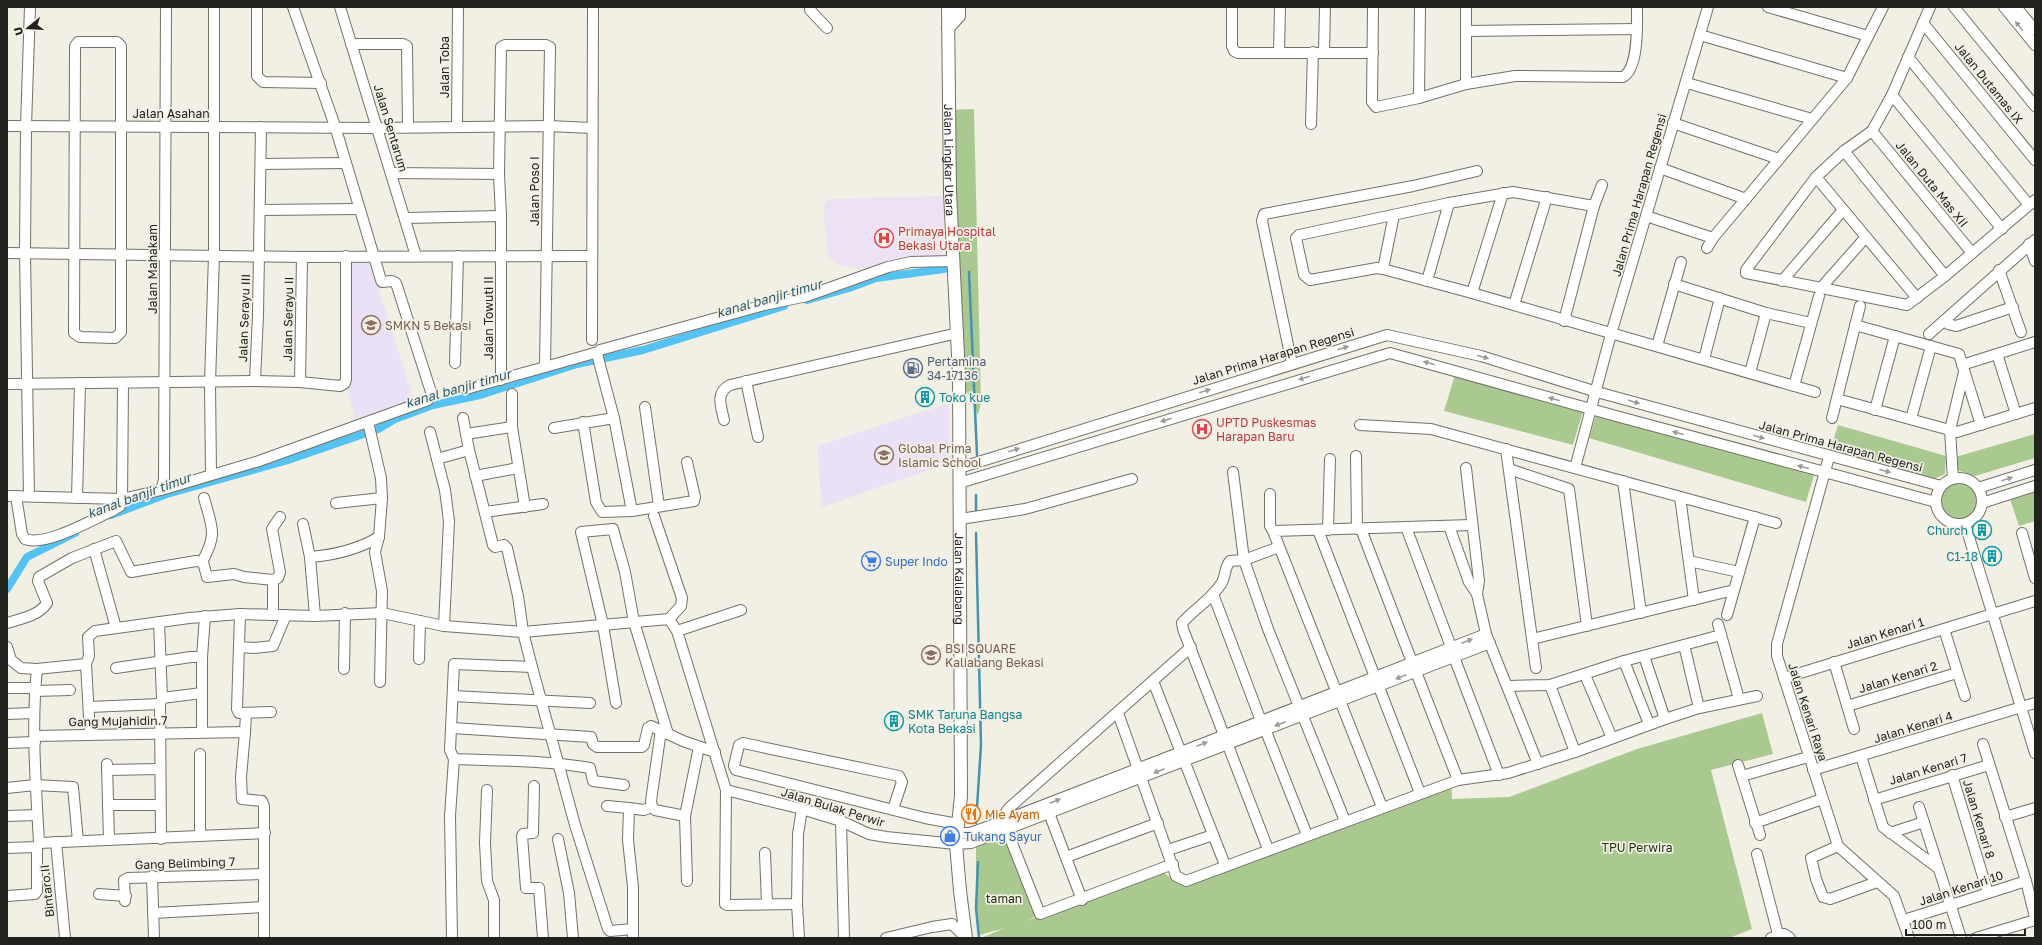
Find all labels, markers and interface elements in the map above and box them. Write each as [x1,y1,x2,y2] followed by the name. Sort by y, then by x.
[8,8,48,48] north arrow
[2015,21,2024,31] one-way arrow
[11,25,25,37] text: U
[437,36,452,98] street label: Jalan Toba
[1952,39,2026,127] street label: Jalan Dutamas IX
[371,83,411,173] street label: Jalan Sentarum
[942,104,959,216] street label: Jalan Lingkar Utara
[132,106,210,121] street label: Jalan Asahan
[1609,112,1669,278] street label: Jalan Prima Harapan Regensi
[1893,138,1971,230] street label: Jalan Duta Mas XII
[527,156,542,226] street label: Jalan Poso I
[145,224,160,314] street label: Jalan Mahakam
[898,224,996,253] place label: Primaya Hospital Bekasi Utara
[873,227,895,249] hospital icon: Primaya Hospital Bekasi Utara
[235,274,253,362] street label: Jalan Serayu III
[714,275,825,321] water label: kanal banjir timur
[481,276,496,360] street label: Jalan Towuti II
[280,277,296,361] street label: Jalan Serayu II
[360,314,382,336] school or university icon: SMKN 5 Bekasi
[385,318,471,333] place label: SMKN 5 Bekasi
[1190,324,1356,388] street label: Jalan Prima Harapan Regensi
[1337,345,1349,351] one-way arrow
[927,354,986,383] place label: Pertamina 34-17136
[1477,354,1489,360] one-way arrow
[902,357,924,379] fuel station icon: Pertamina 34-17136
[1422,360,1435,366] one-way arrow
[403,365,514,411] water label: kanal banjir timur
[1297,375,1309,381] one-way arrow
[914,386,936,408] building icon: Toko kue
[1199,388,1211,394] one-way arrow
[939,390,990,405] place label: Toko kue
[1547,396,1559,402] one-way arrow
[1628,399,1640,405] one-way arrow
[1216,415,1316,444] place label: UPTD Puskesmas Harapan Baru
[1159,417,1171,423] one-way arrow
[1758,417,1924,475] street label: Jalan Prima Harapan Regensi
[1191,418,1213,440] hospital icon: UPTD Puskesmas Harapan Baru
[1672,430,1684,436] one-way arrow
[1754,434,1766,440] one-way arrow
[898,441,982,470] place label: Global Prima Islamic School
[873,444,895,466] school or university icon: Global Prima Islamic School
[1008,447,1020,453] one-way arrow
[1797,464,1809,470] one-way arrow
[85,468,195,521] water label: kanal banjir timur
[1878,469,1891,475] one-way arrow
[2001,476,2013,482] one-way arrow
[1971,519,1993,541] building icon: Church
[1927,523,1968,538] place label: Church
[952,533,968,625] street label: Jalan Kaliabang
[1981,545,2003,567] building icon: C1-18
[1946,549,1978,564] place label: C1-18
[860,550,882,572] supermarket icon: Super Indo
[885,554,948,569] place label: Super Indo
[1844,614,1926,652] street label: Jalan Kenari 1
[1461,638,1473,644] one-way arrow
[945,641,1044,670] place label: BSI SQUARE Kaliabang Bekasi
[920,644,942,666] school or university icon: BSI SQUARE Kaliabang Bekasi
[1857,658,1939,696] street label: Jalan Kenari 2
[1785,661,1831,763] street label: Jalan Kenari Raya
[1395,675,1407,681] one-way arrow
[908,707,1022,736] place label: SMK Taruna Bangsa Kota Bekasi
[1872,708,1954,746] street label: Jalan Kenari 4
[883,710,905,732] building icon: SMK Taruna Bangsa Kota Bekasi
[68,713,168,729] street label: Gang Mujahidin.7
[1274,721,1286,727] one-way arrow
[1196,740,1208,746] one-way arrow
[1887,750,1969,788] street label: Jalan Kenari 7
[1152,768,1164,774] one-way arrow
[1960,778,1998,860] street label: Jalan Kenari 8
[779,784,887,830] street label: Jalan Bulak Perwir
[1049,797,1061,803] one-way arrow
[960,803,982,825] restaurant icon: Mie Ayam
[985,807,1040,822] place label: Mie Ayam
[939,825,961,847] shop icon: Tukang Sayur
[964,829,1042,844] place label: Tukang Sayur
[1602,840,1672,855] park label: TPU Perwira
[135,854,235,872] street label: Gang Belimbing 7
[37,864,57,918] street label: Bintaro.II
[1917,867,2005,909] street label: Jalan Kenari 10
[986,891,1022,906] park label: taman
[1906,911,2025,937] scale bar
[1912,917,1946,932] text: 100 m

